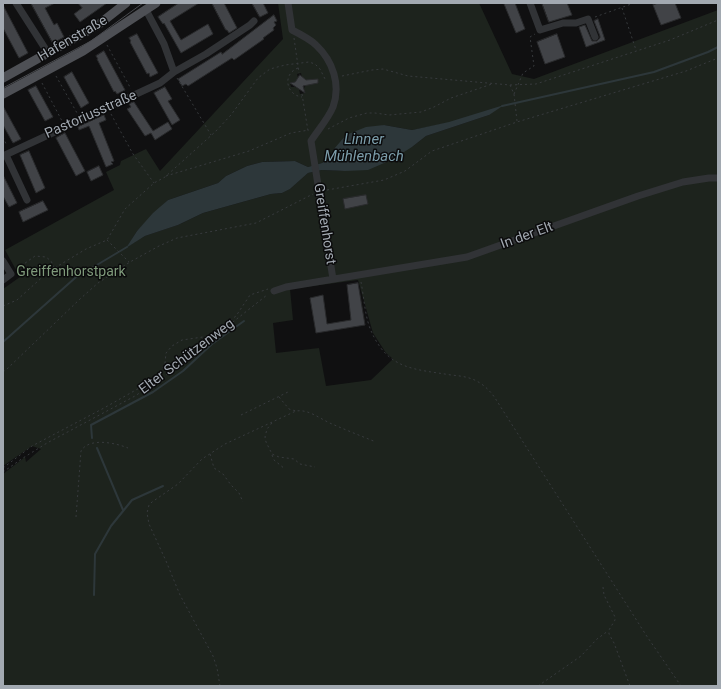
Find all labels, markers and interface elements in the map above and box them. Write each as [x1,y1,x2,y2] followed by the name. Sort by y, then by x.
[35,12,111,66] street label: Hafenstraße
[42,87,140,143] street label: Pastoriusstraße
[324,131,404,166] water label: Linner Mühlenbach
[309,182,339,266] street label: Greiffenhorst
[499,219,555,253] street label: In der Elt
[16,264,126,280] park label: Greiffenhorstpark
[136,316,238,398] street label: Elter Schützenweg

